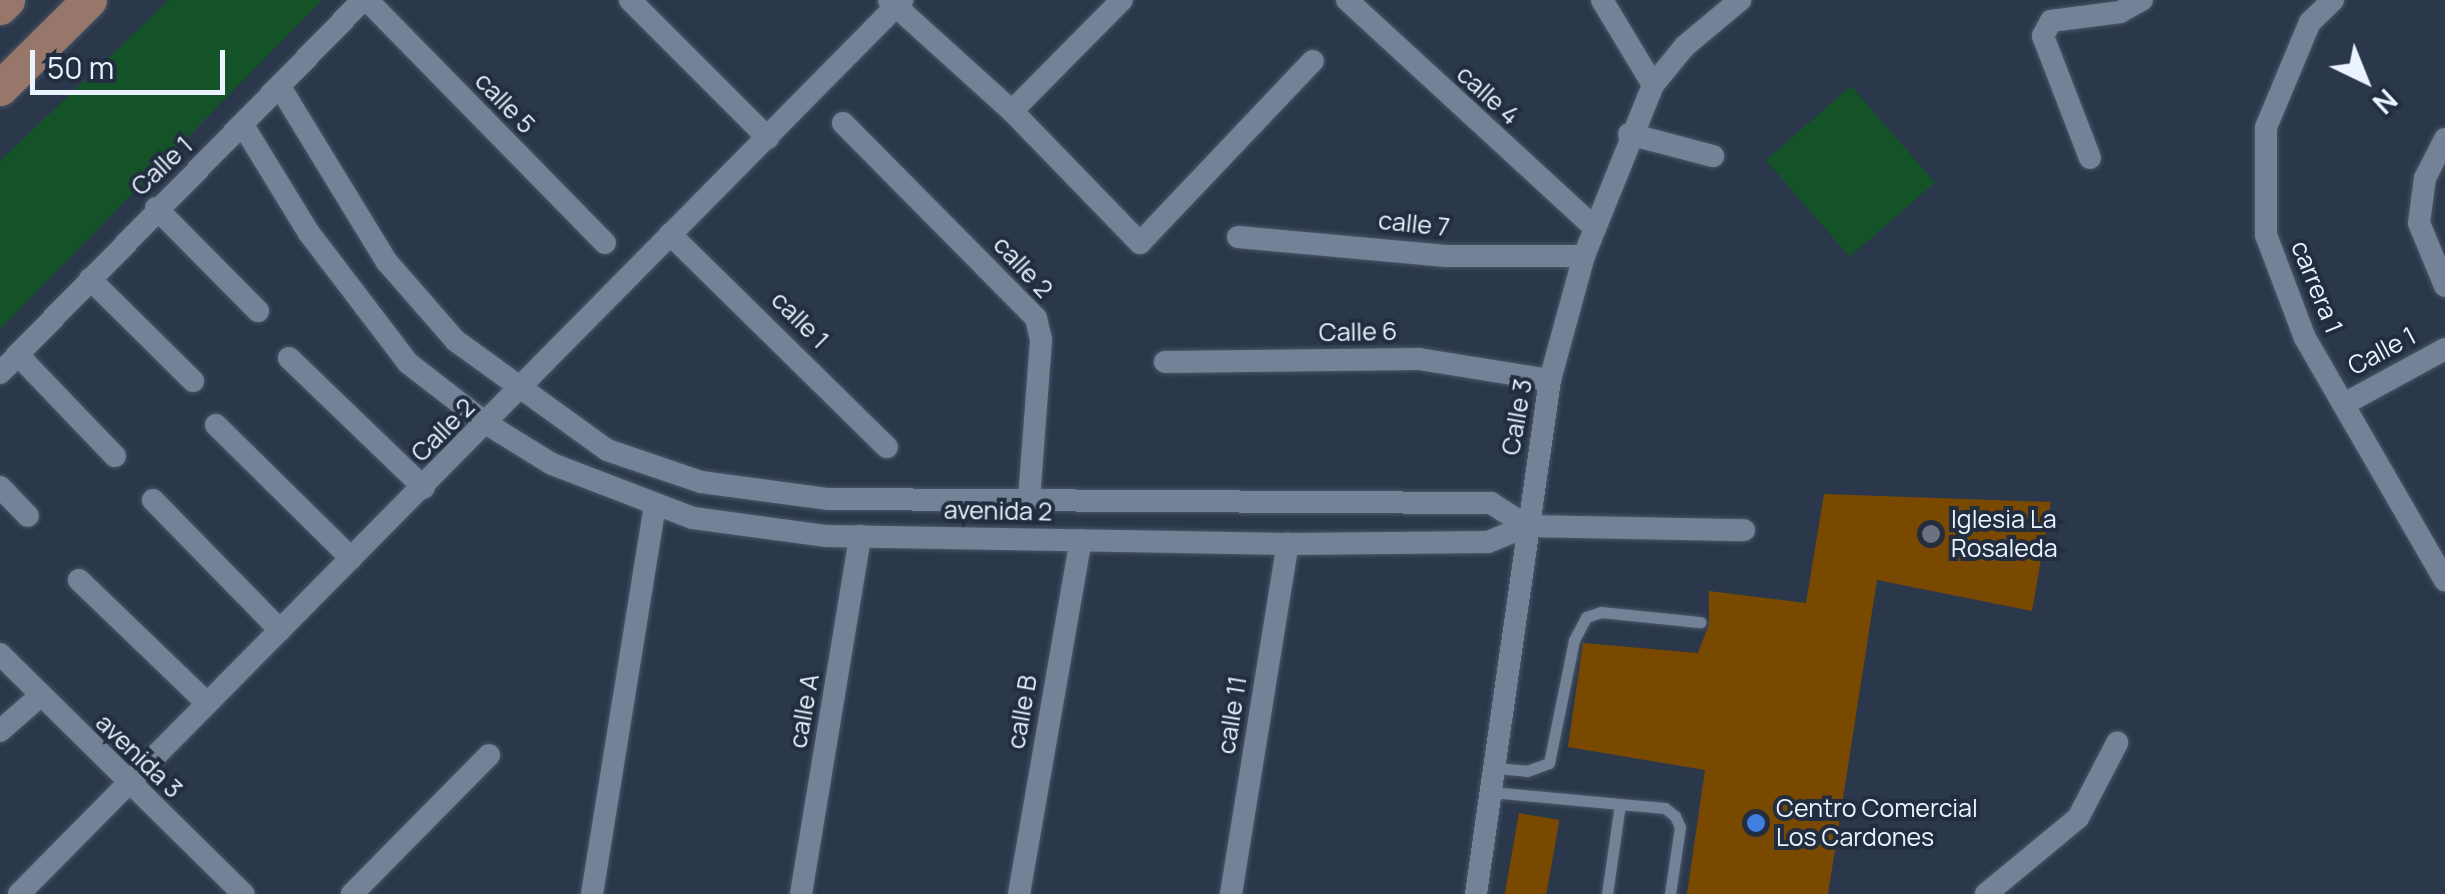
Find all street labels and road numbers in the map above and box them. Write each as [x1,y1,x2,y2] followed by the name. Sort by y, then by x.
[1451,59,1525,131] street label: calle 4
[469,66,541,140] street label: calle 5
[125,130,199,202] street label: Calle 1
[1377,205,1451,243] street label: calle 7
[987,230,1059,304] street label: calle 2
[2285,236,2349,338] street label: carrera 1
[765,285,835,355] street label: calle 1
[1318,316,1398,348] street label: Calle 6
[2343,321,2421,381] street label: Calle 1
[1496,377,1538,457] street label: Calle 3
[405,392,481,468] street label: Calle 2
[944,495,1052,527] street label: avenida 2
[783,672,825,750] street label: calle A
[1001,673,1043,751] street label: calle B
[1211,674,1253,756] street label: calle 11
[90,708,188,804] street label: avenida 3

